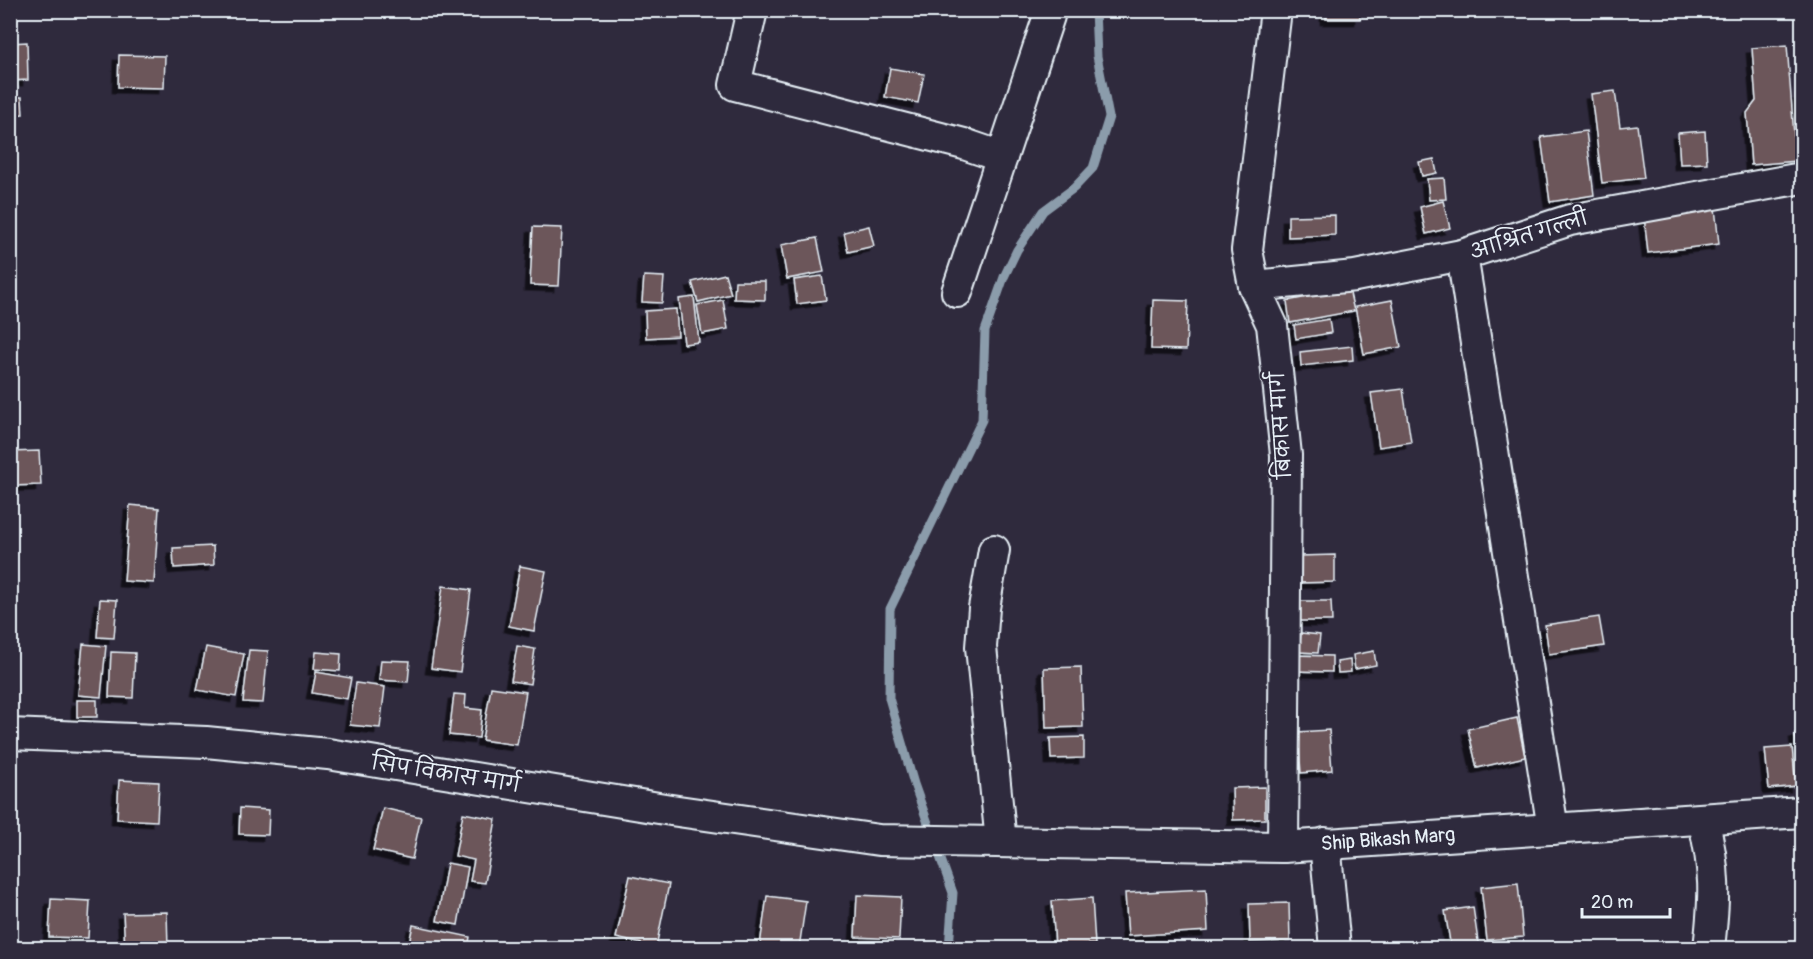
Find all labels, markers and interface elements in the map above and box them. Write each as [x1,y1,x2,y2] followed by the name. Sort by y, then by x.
[1466,202,1592,265] street label: आश्रित गल्ली
[1262,370,1297,480] street label: बिकास मार्ग
[369,747,524,798] street label: सिप विकास मार्ग
[1320,822,1456,856] street label: Ship Bikash Marg
[1582,881,1670,919] scale bar
[1591,891,1633,914] text: 20 m

